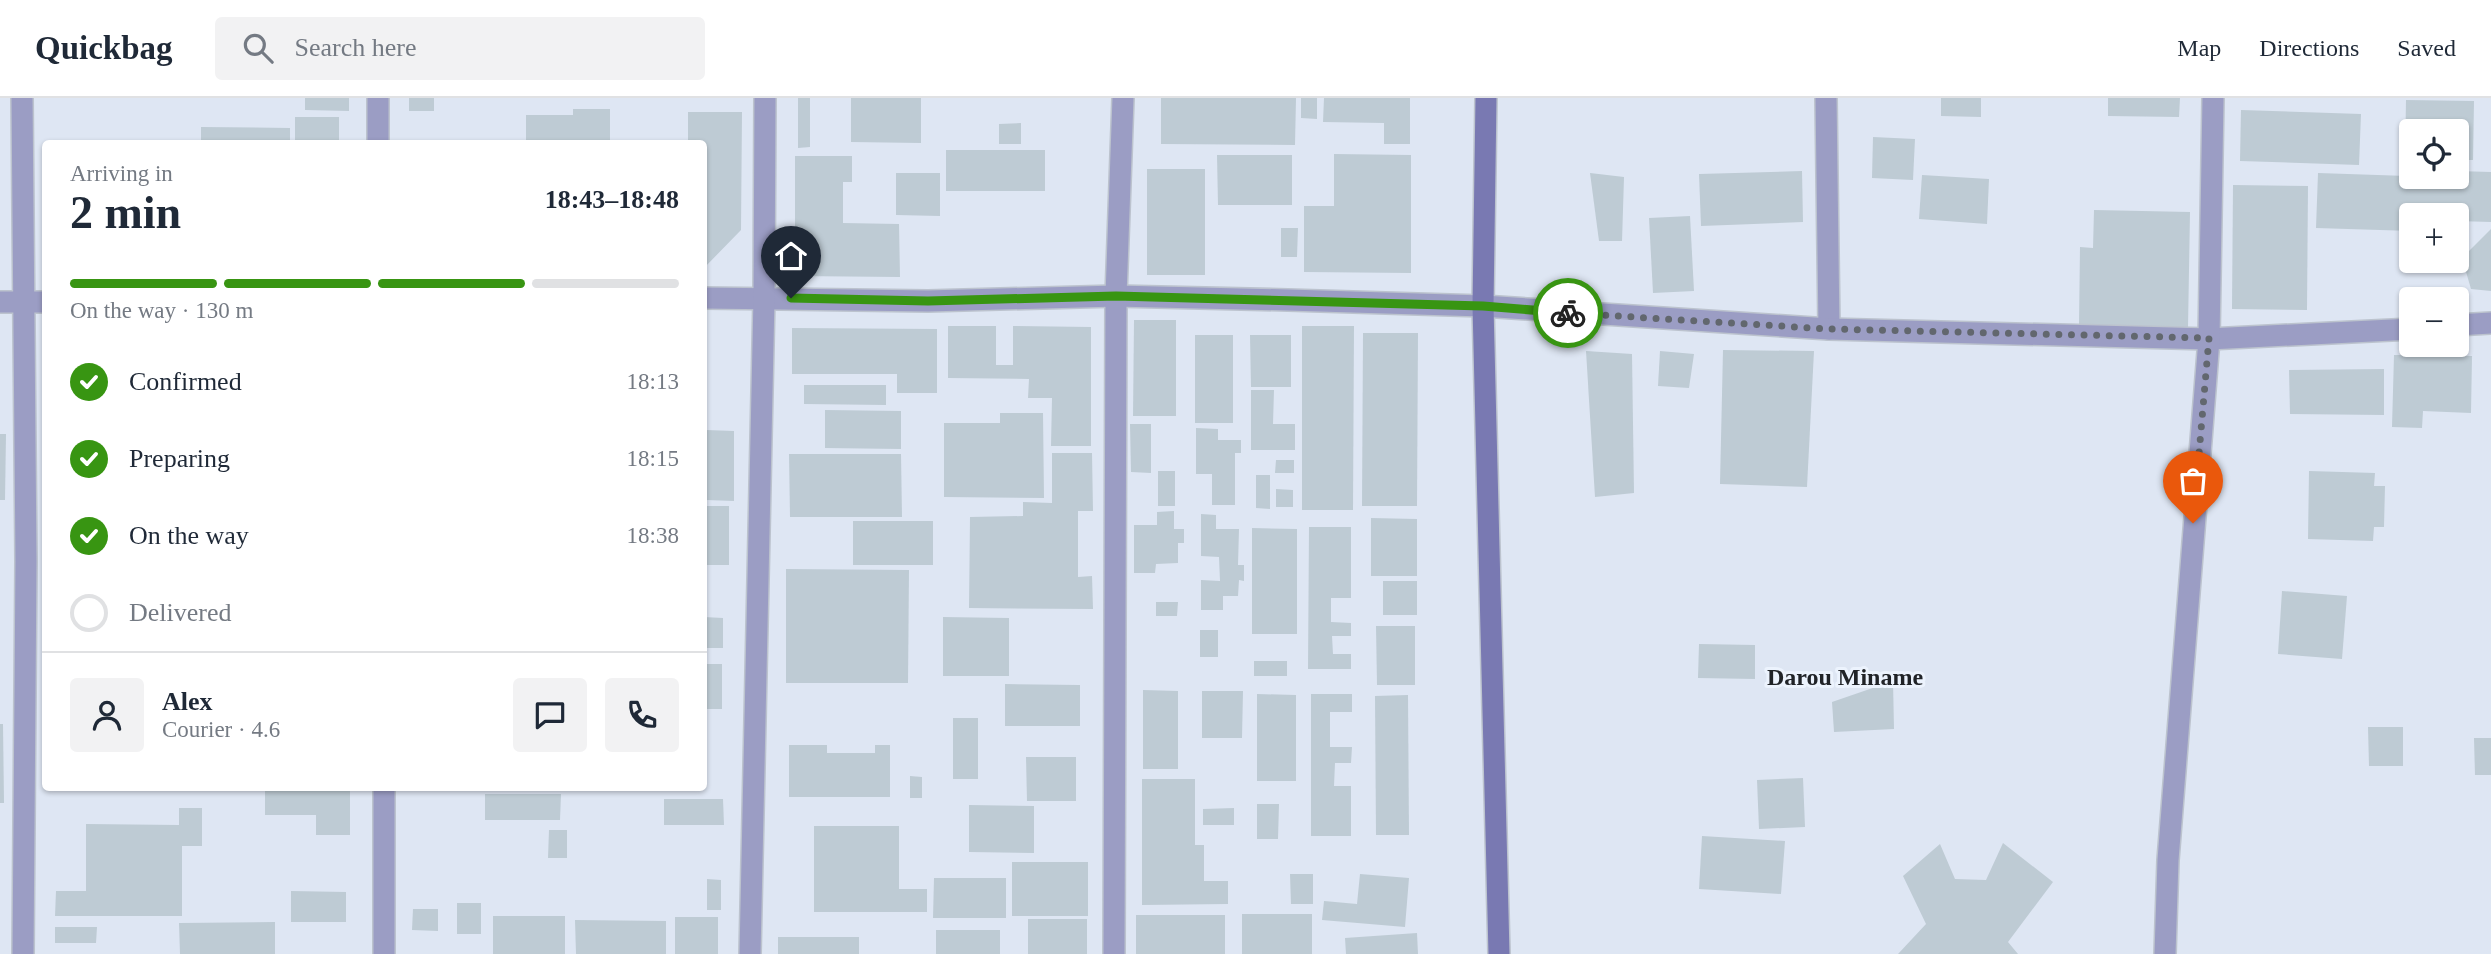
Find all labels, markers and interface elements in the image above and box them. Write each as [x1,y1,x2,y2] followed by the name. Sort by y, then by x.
[215,17,705,80] search box
[239,29,277,67] icon: search
[35,30,173,66] text: Quickbag
[295,33,417,62] text: Search here
[2177,35,2221,61] text: Map
[2259,35,2359,61] text: Directions
[2397,35,2456,61] text: Saved
[2399,119,2469,357] map controls
[2399,119,2469,189] button: locate
[70,161,173,186] text: Arriving in
[545,185,679,214] text: 18:43–18:48
[70,187,181,238] text: 2 min
[2399,203,2469,273] button: +
[761,226,821,298] pin
[772,237,810,275] icon: home
[1533,278,1603,348] courier
[2399,287,2469,357] button: −
[1549,294,1587,332] icon: bike
[70,298,253,323] text: On the way · 130 m
[70,363,108,401] icon: check
[129,367,242,396] text: Confirmed
[627,369,679,394] text: 18:13
[70,440,108,478] icon: check
[129,444,230,473] text: Preparing
[627,446,679,471] text: 18:15
[2163,451,2223,523] pin
[2174,462,2212,500] icon: bag
[70,517,108,555] icon: check
[129,521,249,550] text: On the way
[627,523,679,548] text: 18:38
[129,598,232,627] text: Delivered
[1767,664,1923,690] district label: Darou Miname
[70,678,144,752] button: person
[513,678,587,752] button: chat
[605,678,679,752] button: phone
[162,687,213,716] text: Alex
[162,717,280,742] text: Courier · 4.6

